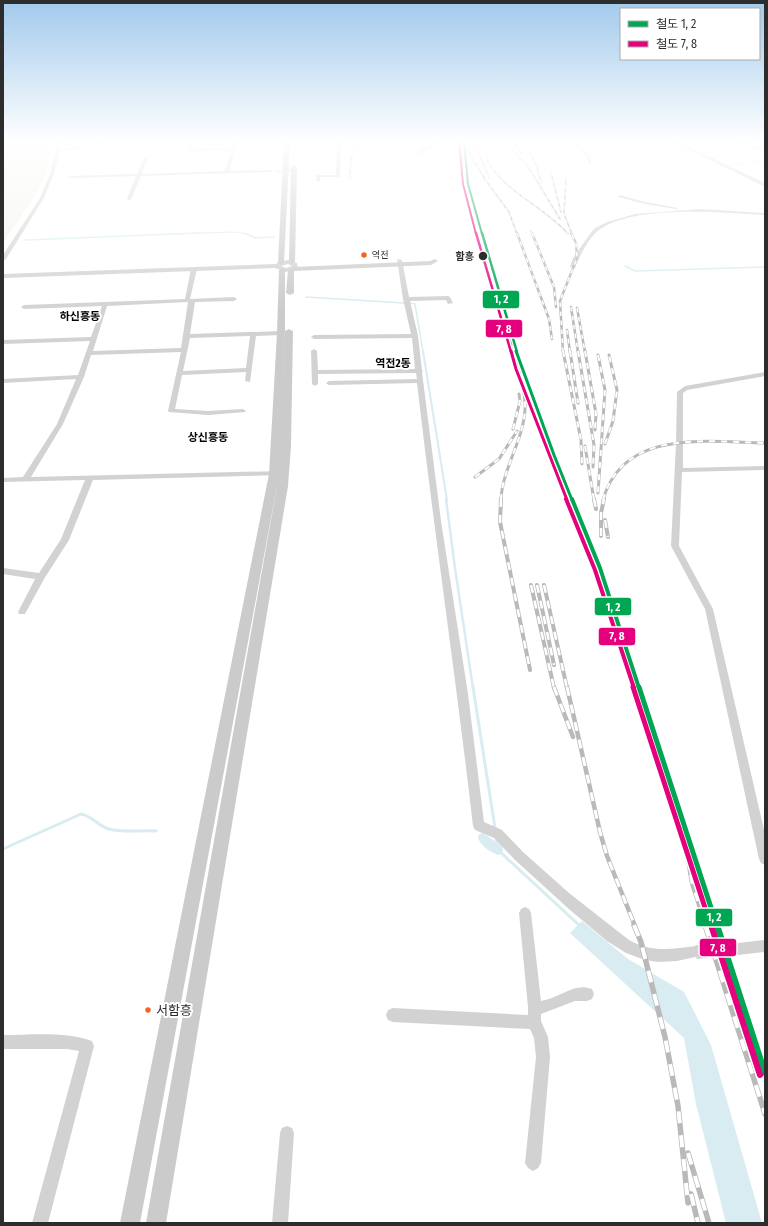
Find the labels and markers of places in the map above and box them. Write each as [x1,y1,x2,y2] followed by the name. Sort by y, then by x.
[359,250,369,260] marker: 역전
[372,250,389,260] place label: 역전
[456,250,474,263] place label: 함흥
[477,250,489,262] marker: 함흥
[156,1003,192,1018] place label: 서함흥
[143,1005,153,1015] marker: 서함흥

